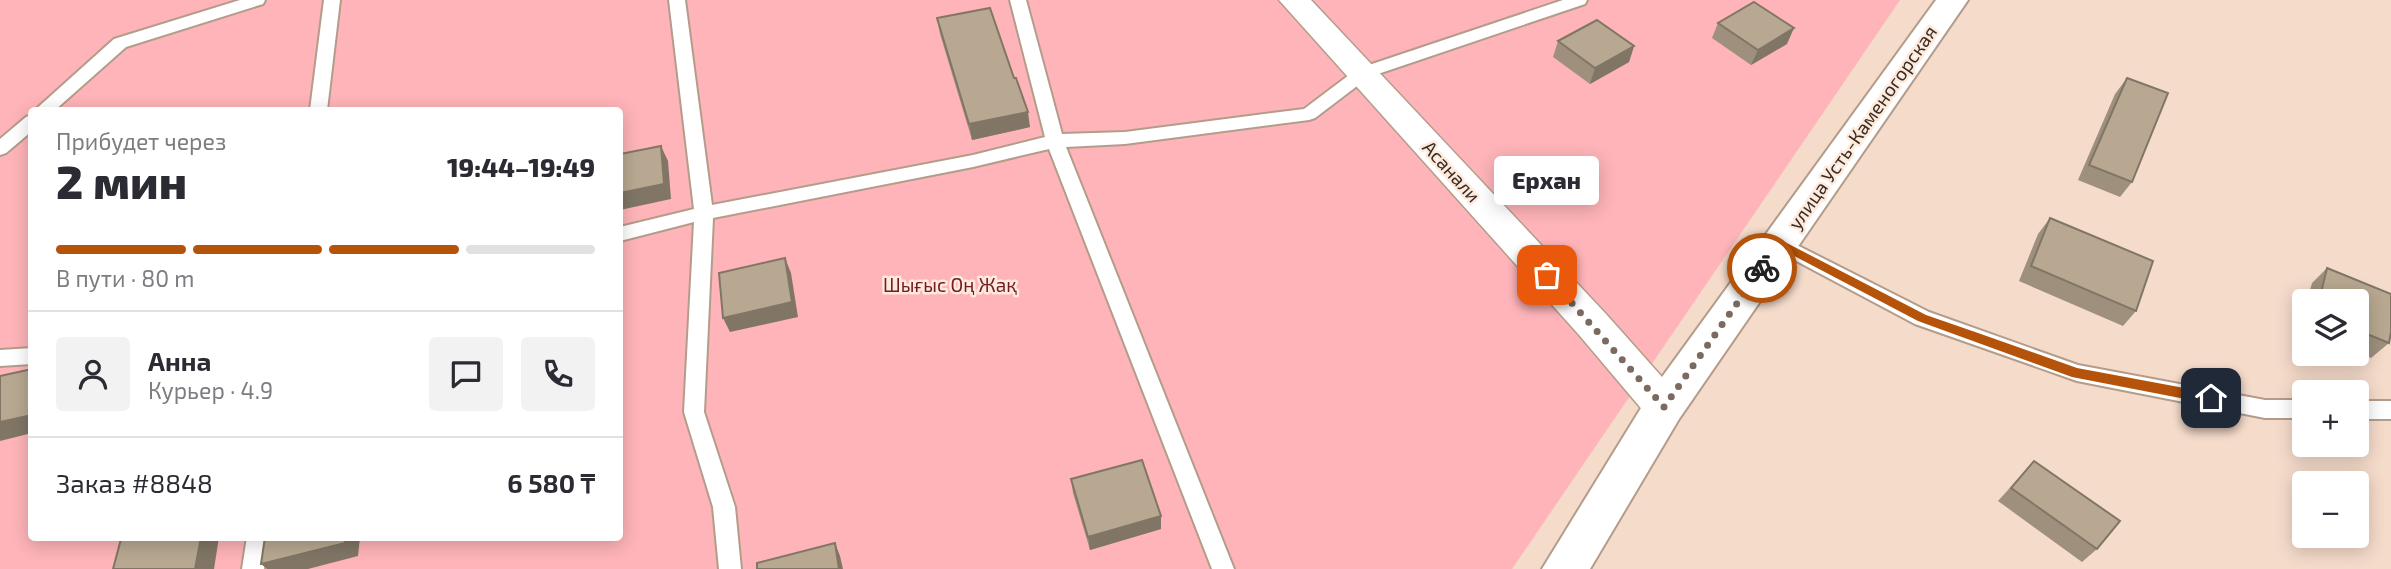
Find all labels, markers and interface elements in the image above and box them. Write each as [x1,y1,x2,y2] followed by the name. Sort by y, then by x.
[1783,21,1942,234] street label: улица Усть-Каменогорская
[56,127,226,155] text: Прибудет через
[1418,135,1486,207] street label: Асанали
[447,151,595,182] text: 19:44–19:49
[56,153,187,208] text: 2 мин
[1494,156,1600,205] callout: Ерхан
[1512,166,1581,194] text: Ерхан
[1727,233,1797,303] courier
[1517,245,1577,305] pin
[1743,249,1781,287] icon: bike
[1528,256,1566,294] icon: bag
[56,264,194,292] text: В пути · 80 m
[883,273,1017,296] park label: Шығыс Оң Жақ
[2292,289,2369,548] map controls
[2292,289,2369,366] button: layers
[56,337,130,411] button: person
[429,337,503,411] button: chat
[521,337,595,411] button: phone
[148,345,211,376] text: Анна
[2181,368,2241,428] pin
[148,376,273,404] text: Курьер · 4.9
[2192,379,2230,417] icon: home
[2292,380,2369,457] button: +
[56,467,213,498] text: Заказ #8848
[507,467,595,498] text: 6 580 ₸
[2292,471,2369,548] button: −

